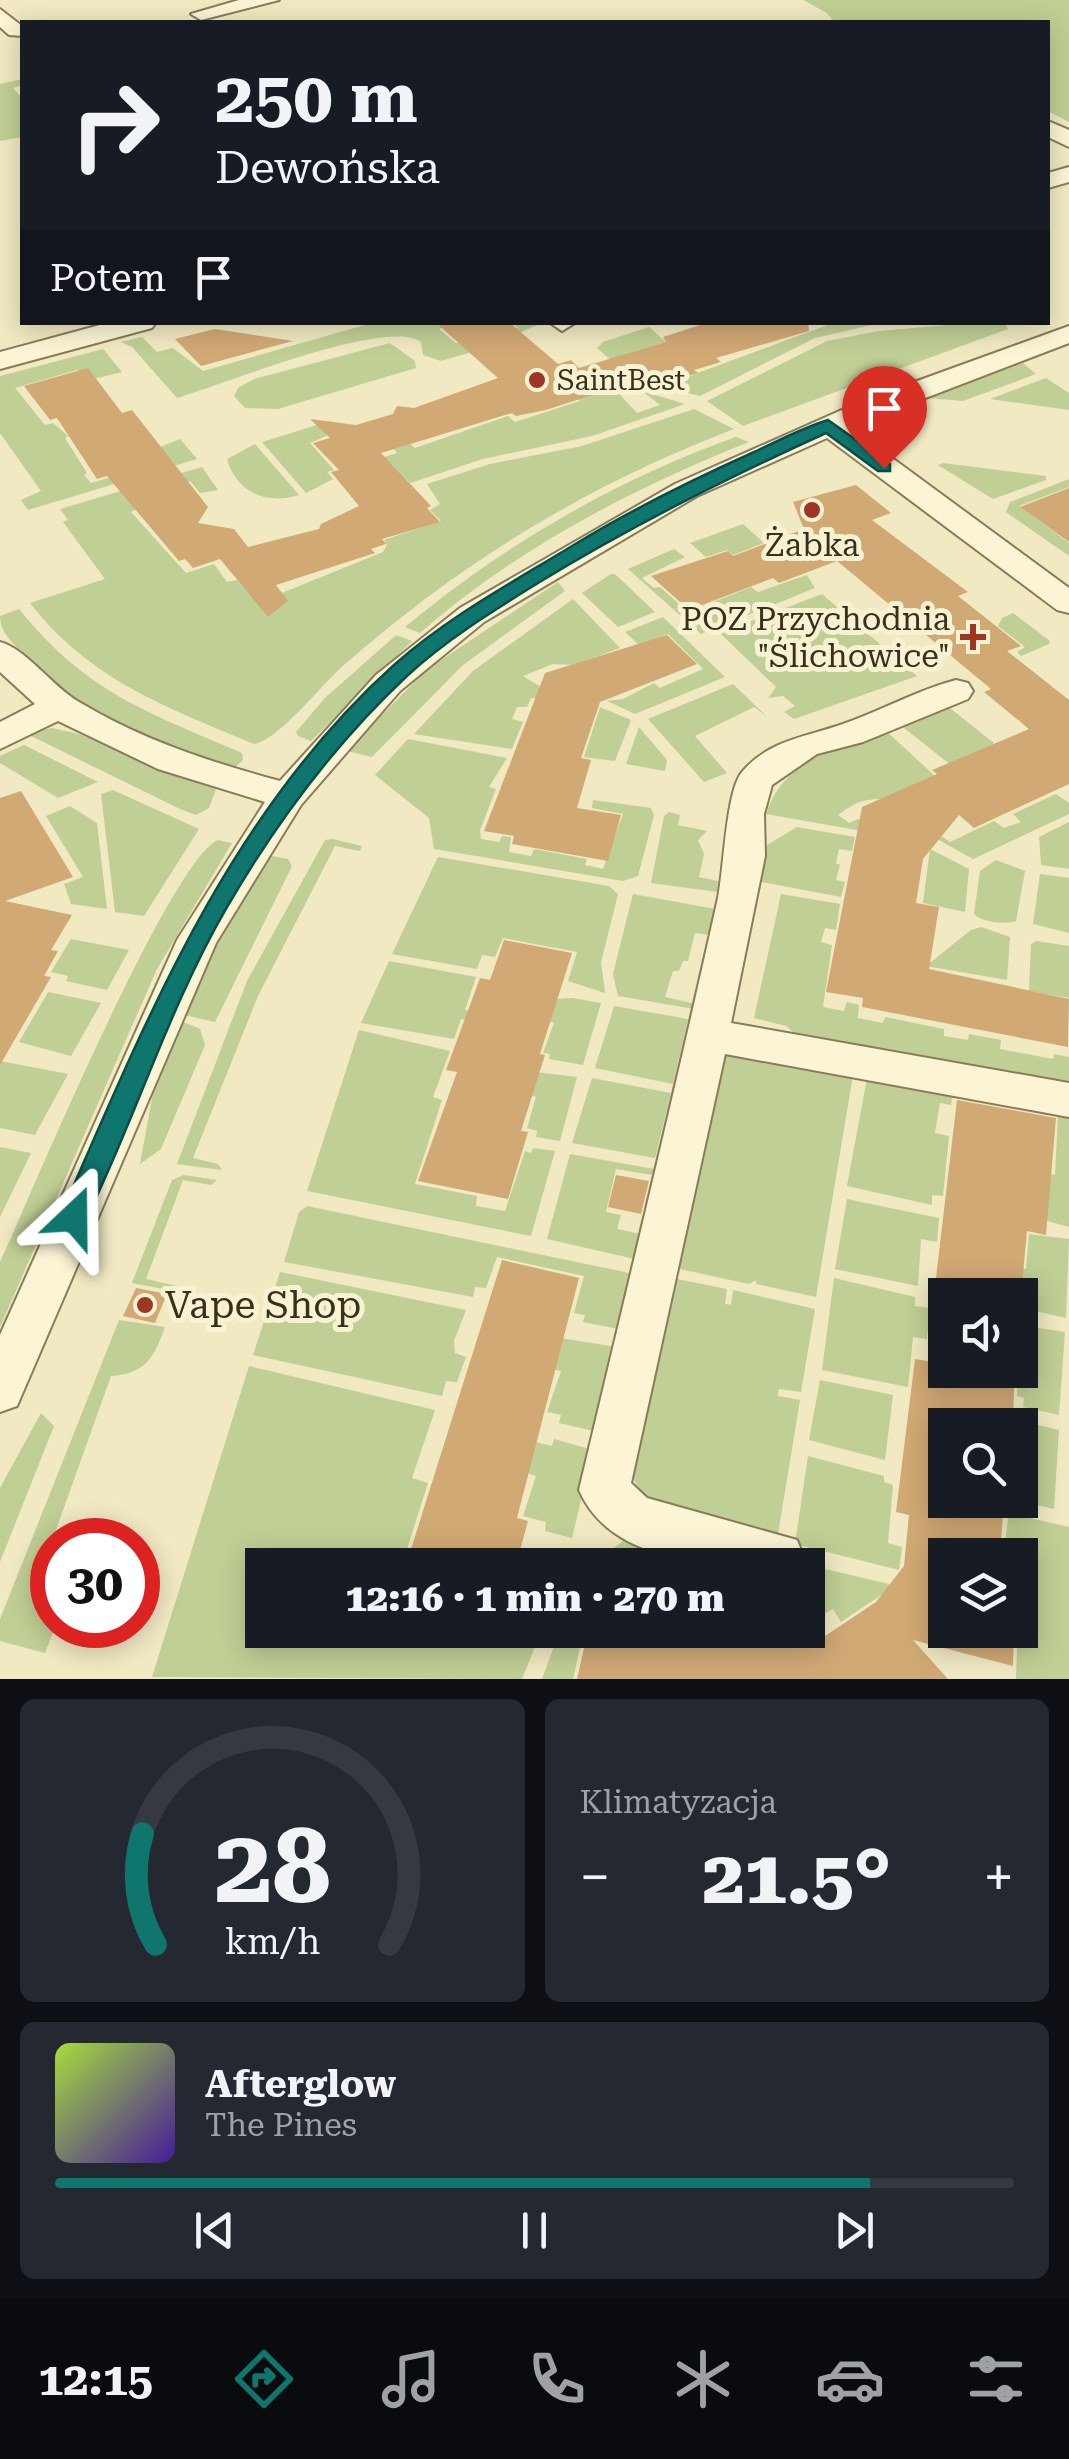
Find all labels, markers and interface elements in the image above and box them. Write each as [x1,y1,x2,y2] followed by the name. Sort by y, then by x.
[215,57,418,139] text: 250 m
[50,60,180,190] icon: right
[215,141,440,194] text: Dewońska
[186,250,241,305] icon: arrive
[50,256,166,300] text: Potem
[557,364,685,397] place label: SaintBest
[842,366,927,469] pin
[526,369,548,391] marker: SaintBest
[857,381,912,436] icon: arrive
[801,499,823,521] marker: Żabka
[765,526,859,564] place label: Żabka
[681,600,950,675] place label: POZ Przychodnia "Ślichowice"
[960,624,986,650] marker: POZ Przychodnia "Ślichowice"
[22,1165,126,1269] position arrow
[928,1278,1038,1648] map controls
[928,1278,1038,1388] button: sound
[165,1283,361,1327] place label: Vape Shop
[134,1294,156,1316] marker: Vape Shop
[928,1408,1038,1518] button: search
[30,1518,160,1648] speed limit sign: 30
[928,1538,1038,1648] button: layers
[345,1576,725,1620] text: 12:16 · 1 min · 270 m
[580,1783,777,1821] text: Klimatyzacja
[214,1806,330,1927] text: 28
[702,1833,891,1921] text: 21.5°
[580,1845,610,1909] text: −
[983,1845,1014,1909] text: +
[224,1921,320,1963] text: km/h
[205,2062,396,2106] text: Afterglow
[205,2106,357,2144] text: The Pines
[187,2203,242,2258] icon: previous
[507,2203,562,2258] icon: pause
[827,2203,882,2258] icon: next
[229,2344,299,2414] icon: directions
[376,2344,446,2414] icon: music
[522,2344,592,2414] icon: phone
[668,2344,738,2414] icon: climate
[815,2344,885,2414] icon: car
[961,2344,1031,2414] icon: filters
[38,2353,153,2406] text: 12:15

